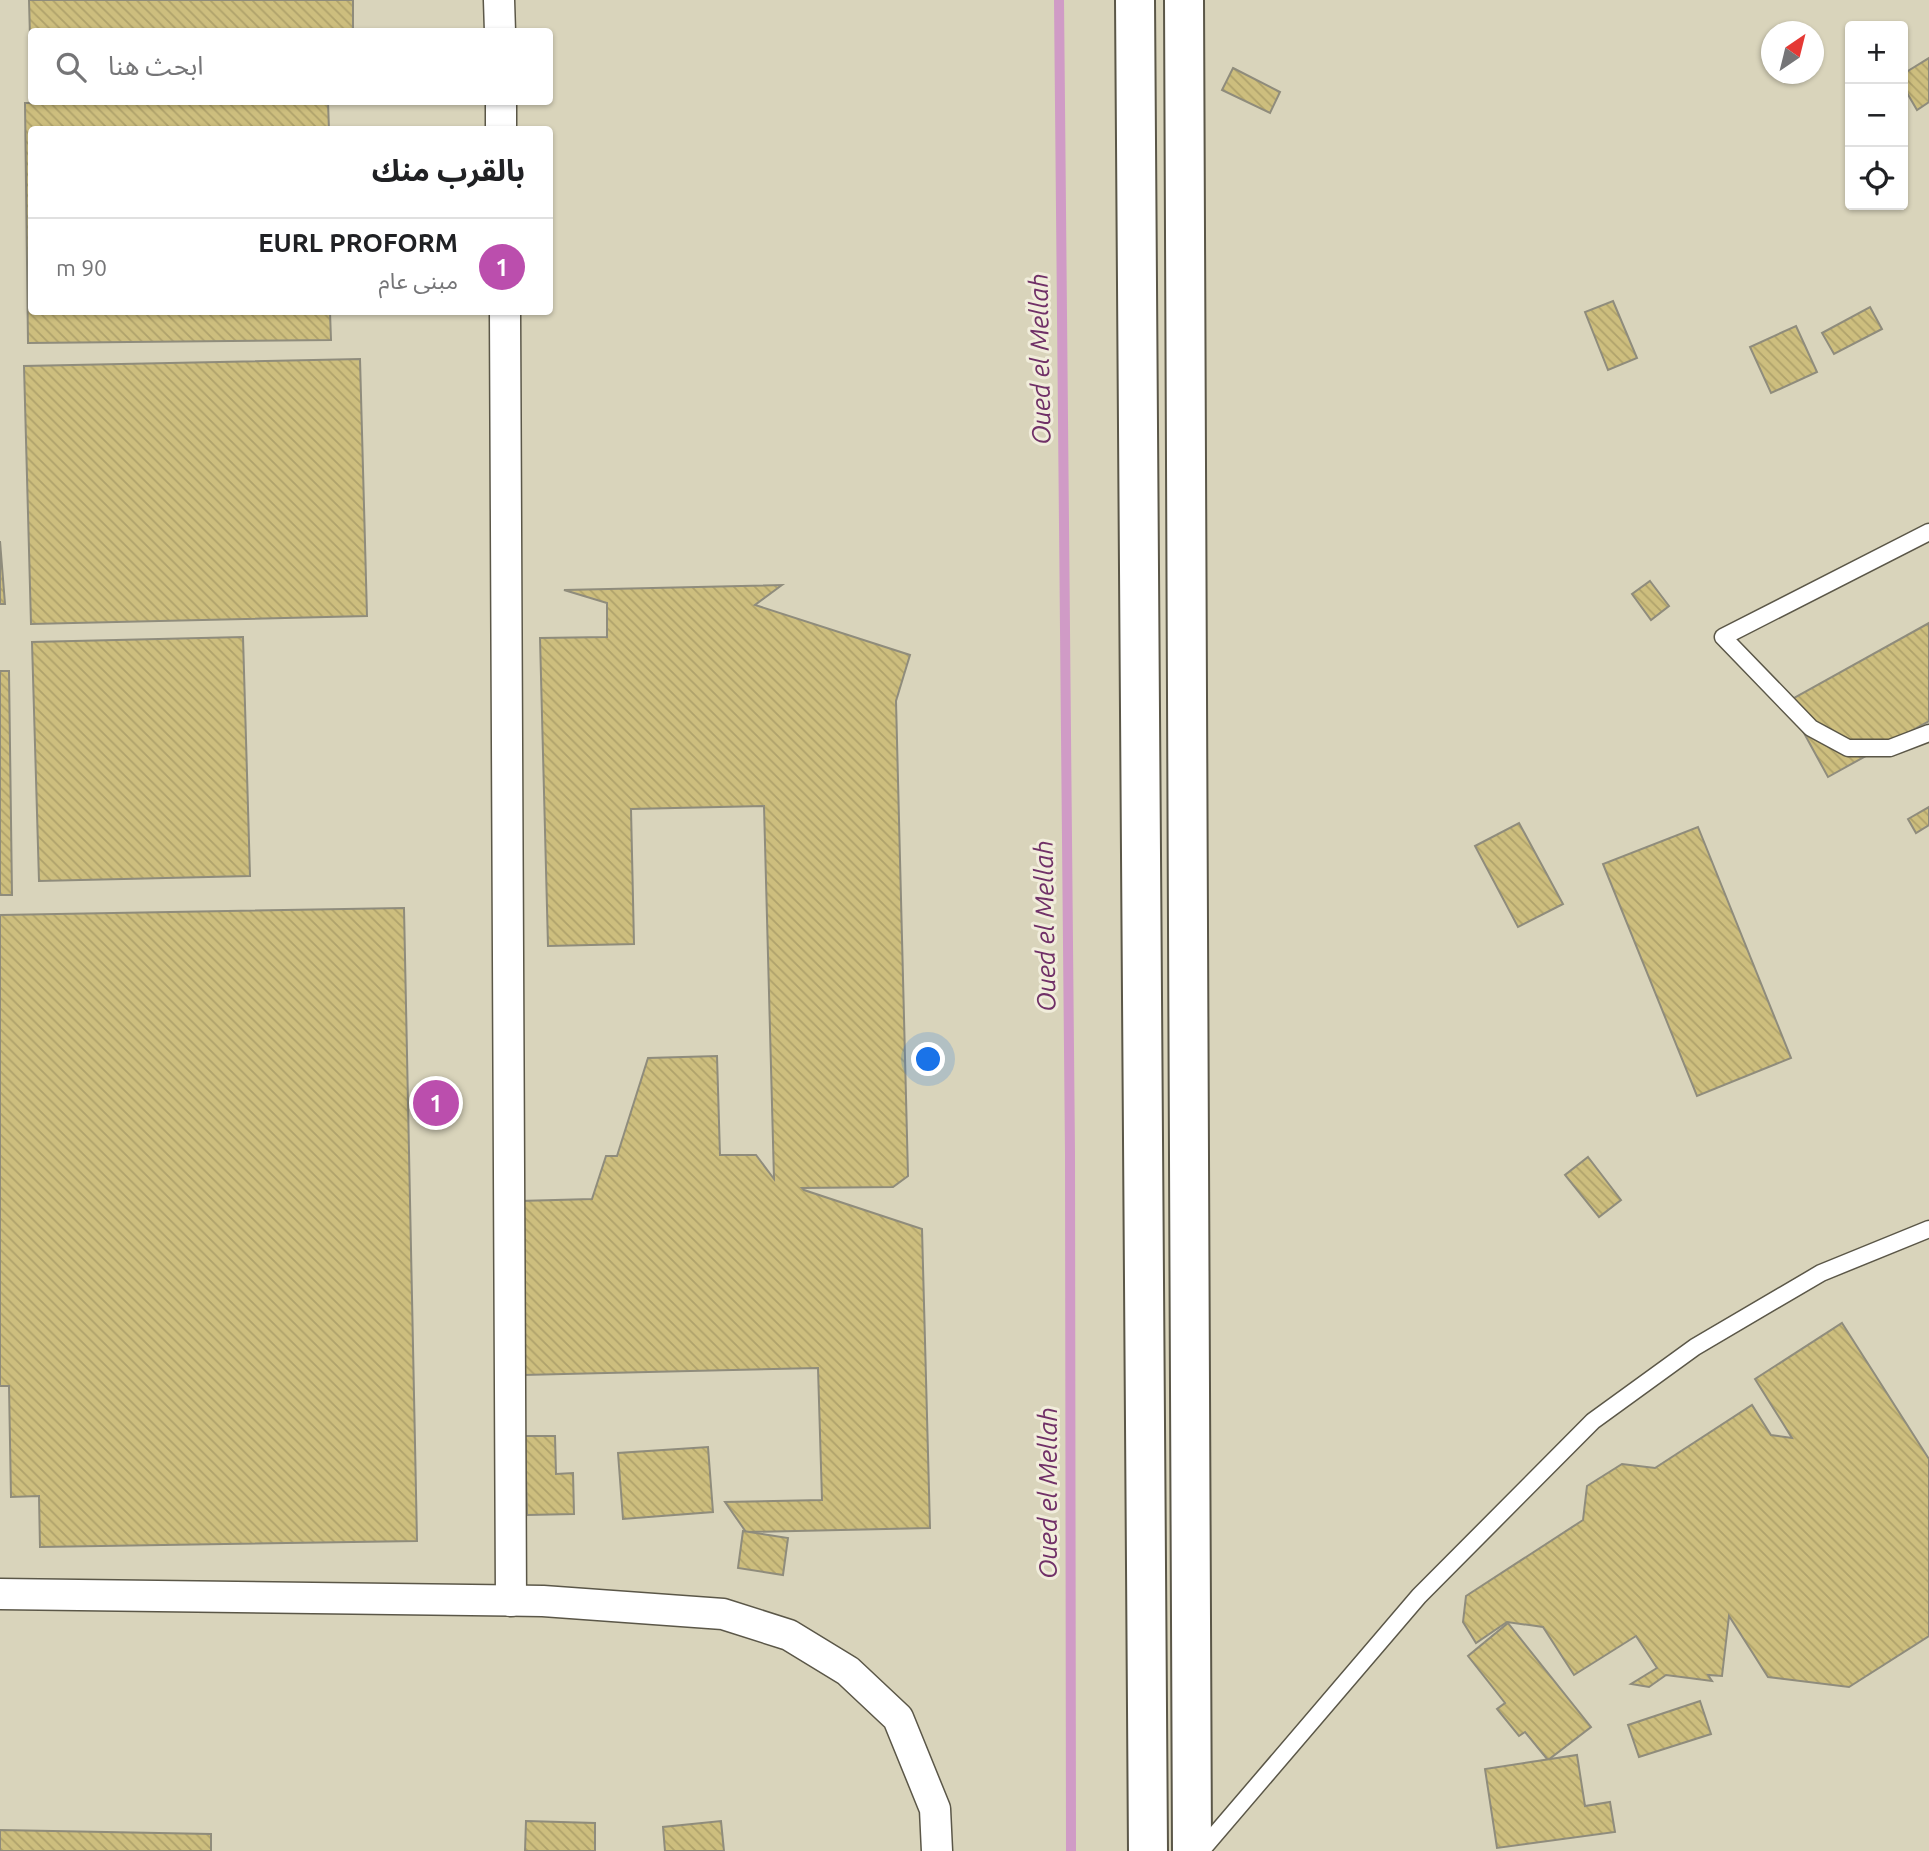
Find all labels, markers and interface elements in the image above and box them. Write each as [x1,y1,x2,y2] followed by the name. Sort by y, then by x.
[1761,21,1824,84] north arrow
[1845,21,1908,210] map controls
[1845,21,1908,84] button: +
[28,28,553,105] search box
[52,48,90,86] icon: search
[108,51,204,80] text: ابحث هنا
[1845,84,1908,147] button: −
[1845,147,1908,210] button: locate
[372,153,525,187] text: بالقرب منك
[258,228,458,257] text: EURL PROFORM
[56,255,107,280] text: 90 m
[496,255,509,280] text: 1
[379,268,458,293] text: مبنى عام
[1024,273,1055,445] water label: Oued el Mellah
[1029,840,1060,1012] water label: Oued el Mellah
[911,1042,945,1076] your location
[413,1077,459,1129] pin: 1
[1033,1407,1062,1579] water label: Oued el Mellah

